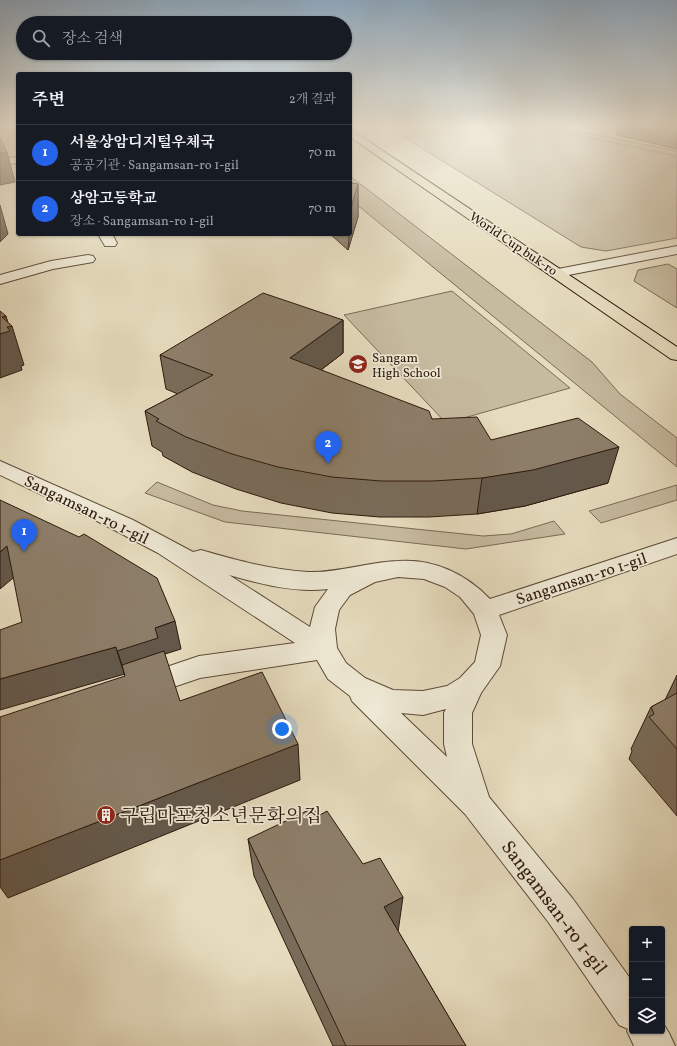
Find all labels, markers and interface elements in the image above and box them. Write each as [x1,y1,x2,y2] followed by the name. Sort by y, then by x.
[16,16,352,60] search box
[30,27,52,49] icon: search
[62,29,123,50] text: 장소 검색
[32,89,65,112] text: 주변
[289,91,336,109] text: 2개 결과
[70,133,215,154] text: 서울상암디지털우체국
[42,144,48,162] text: 1
[308,144,336,162] text: 70 m
[70,157,239,175] text: 공공기관 · Sangamsan-ro 1-gil
[70,189,157,210] text: 상암고등학교
[42,200,48,218] text: 2
[308,200,336,218] text: 70 m
[465,208,561,281] street label: World Cup buk-ro
[70,213,214,231] text: 장소 · Sangamsan-ro 1-gil
[372,350,441,383] place label: Sangam High School
[347,353,369,375] school or university icon: Sangam High School
[315,431,341,464] pin: 2
[22,470,152,548] street label: Sangamsan-ro 1-gil
[11,519,37,552] pin: 1
[513,548,650,611] street label: Sangamsan-ro 1-gil
[272,719,292,739] your location
[95,804,117,826] building icon: 구립마포청소년문화의집
[120,804,322,830] place label: 구립마포청소년문화의집
[494,836,613,981] street label: Sangamsan-ro 1-gil
[629,926,665,1034] map controls
[629,926,665,962] button: +
[629,962,665,998] button: −
[629,998,665,1034] button: layers

